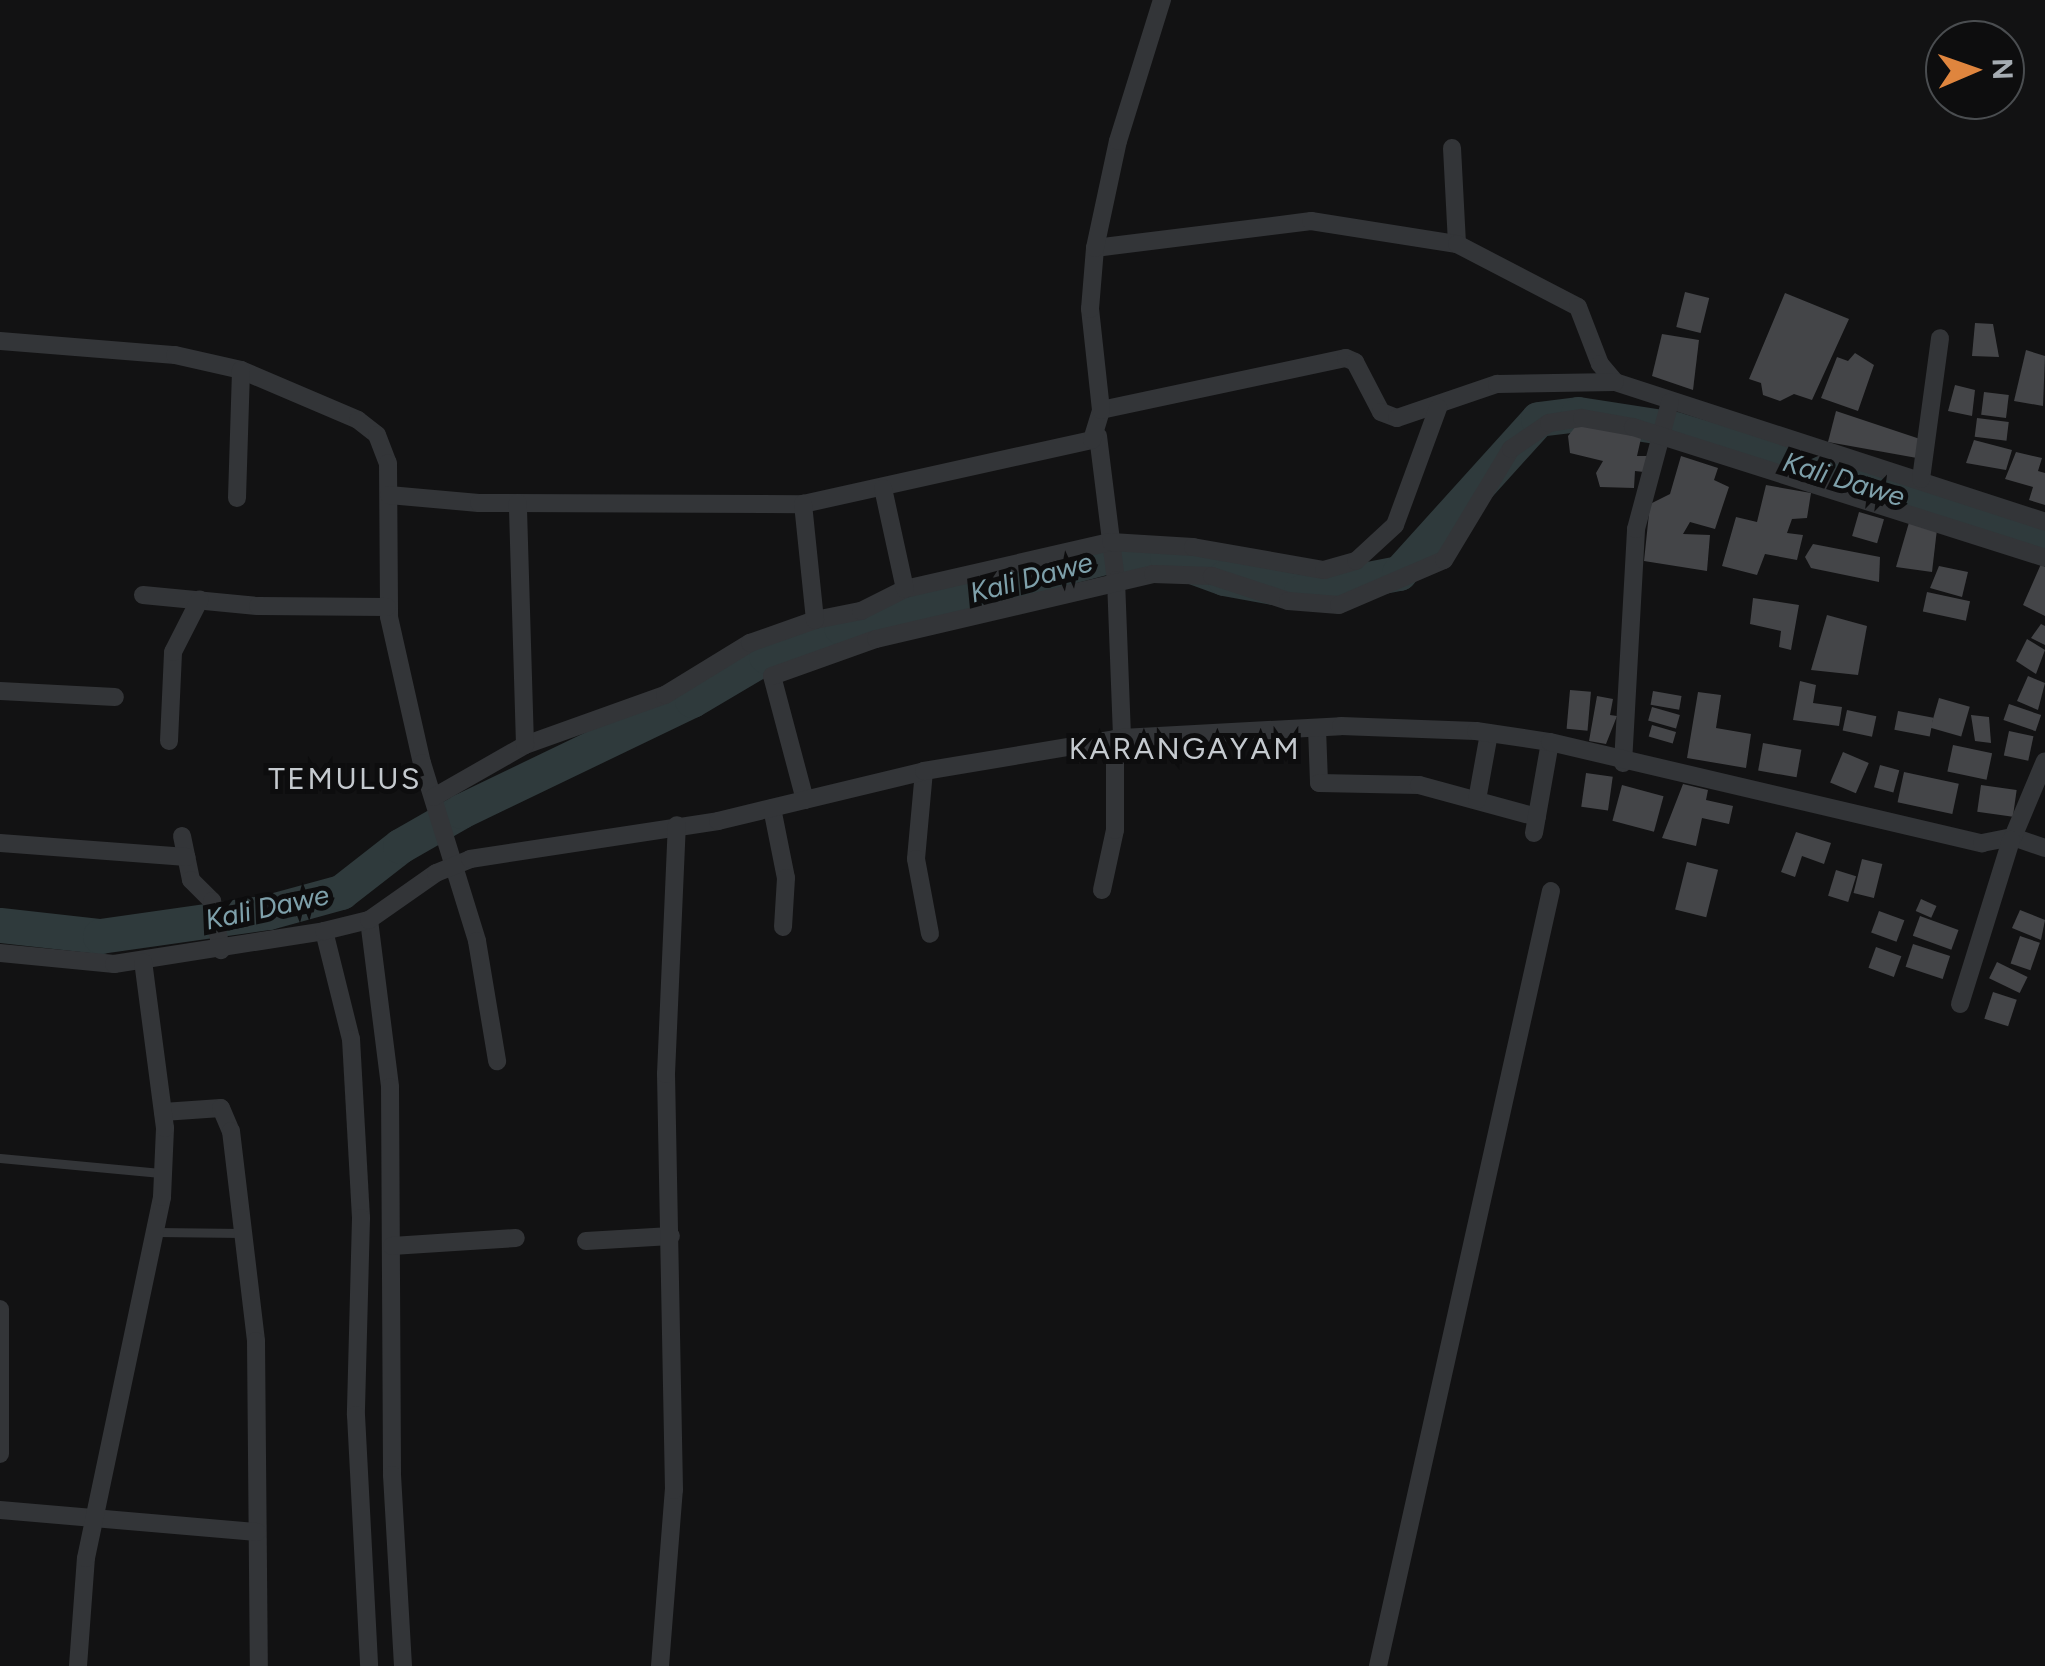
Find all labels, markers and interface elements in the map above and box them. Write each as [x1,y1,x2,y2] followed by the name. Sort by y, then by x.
[1925,20,2025,120] north arrow
[1986,58,2020,80] text: N
[1779,445,1909,513] water label: Kali Dawe
[966,545,1096,609] water label: Kali Dawe
[1069,731,1301,767] district label: KARANGAYAM
[268,761,422,797] district label: TEMULUS
[202,878,332,936] water label: Kali Dawe

